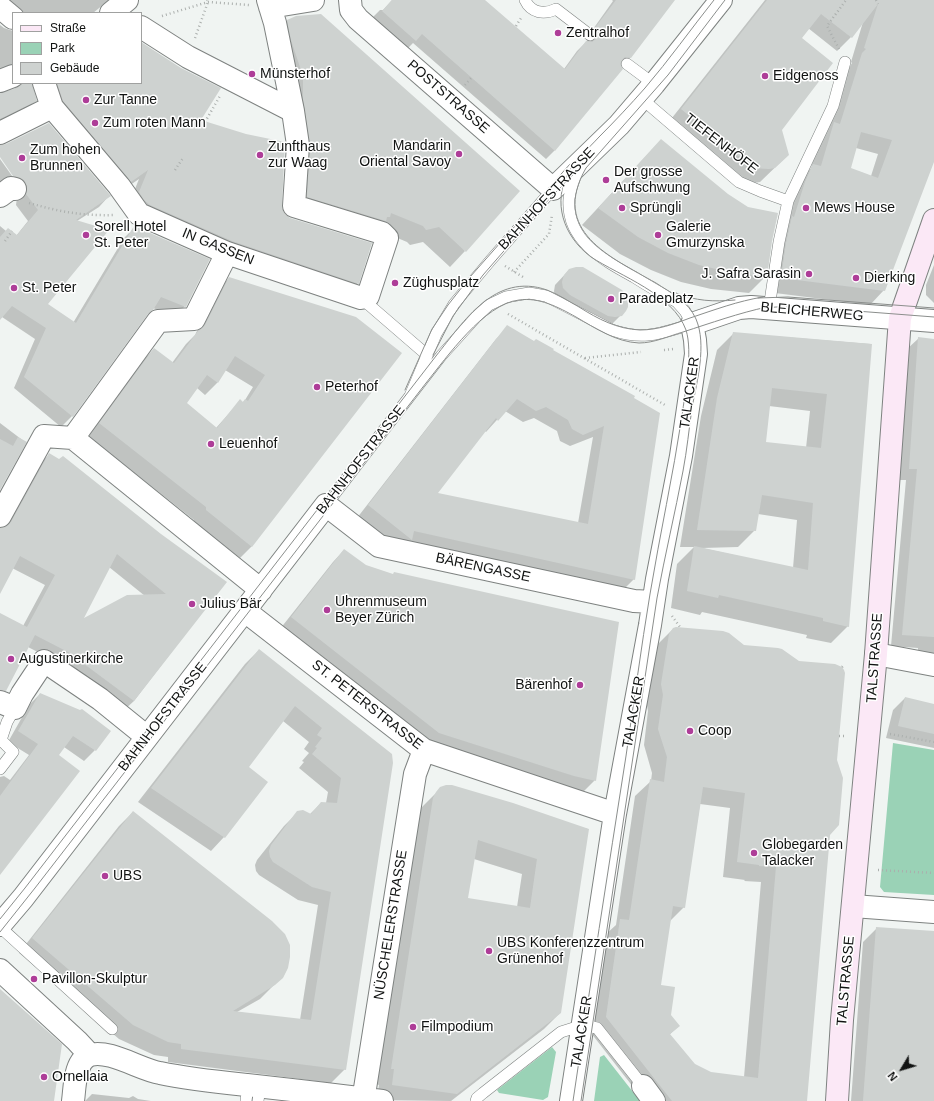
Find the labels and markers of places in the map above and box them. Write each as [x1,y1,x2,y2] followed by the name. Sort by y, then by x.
[566,25,629,41] place label: Zentralhof
[553,28,563,38] marker: Zentralhof
[260,66,330,82] place label: Münsterhof
[773,68,838,84] place label: Eidgenoss
[247,69,257,79] marker: Münsterhof
[760,71,770,81] marker: Eidgenoss
[94,92,157,108] place label: Zur Tanne
[81,95,91,105] marker: Zur Tanne
[103,115,206,131] place label: Zum roten Mann
[90,118,100,128] marker: Zum roten Mann
[359,138,451,170] place label: Mandarin Oriental Savoy
[268,139,330,172] place label: Zunfthaus zur Waag
[30,142,101,174] place label: Zum hohen Brunnen
[454,149,464,159] marker: Mandarin Oriental Savoy
[255,150,265,160] marker: Zunfthaus zur Waag
[17,153,27,163] marker: Zum hohen Brunnen
[614,164,690,196] place label: Der grosse Aufschwung
[601,175,611,185] marker: Der grosse Aufschwung
[630,200,681,216] place label: Sprüngli
[814,200,895,216] place label: Mews House
[617,203,627,213] marker: Sprüngli
[801,203,811,213] marker: Mews House
[94,219,166,252] place label: Sorell Hotel St. Peter
[666,219,745,252] place label: Galerie Gmurzynska
[81,230,91,240] marker: Sorell Hotel St. Peter
[653,230,663,240] marker: Galerie Gmurzynska
[701,266,801,282] place label: J. Safra Sarasin
[804,269,814,279] marker: J. Safra Sarasin
[864,270,915,286] place label: Dierking
[851,273,861,283] marker: Dierking
[403,275,479,291] place label: Züghusplatz
[390,278,400,288] marker: Züghusplatz
[22,280,76,296] place label: St. Peter
[9,283,19,293] marker: St. Peter
[619,291,694,307] place label: Paradeplatz
[606,294,616,304] marker: Paradeplatz
[325,379,378,395] place label: Peterhof
[312,382,322,392] marker: Peterhof
[219,436,277,452] place label: Leuenhof
[206,439,216,449] marker: Leuenhof
[335,594,427,626] place label: Uhrenmuseum Beyer Zürich
[200,596,261,612] place label: Julius Bär
[187,599,197,609] marker: Julius Bär
[322,605,332,615] marker: Uhrenmuseum Beyer Zürich
[19,651,123,667] place label: Augustinerkirche
[6,654,16,664] marker: Augustinerkirche
[515,677,572,693] place label: Bärenhof
[575,680,585,690] marker: Bärenhof
[698,723,731,739] place label: Coop
[685,726,695,736] marker: Coop
[762,837,843,870] place label: Globegarden Talacker
[749,848,759,858] marker: Globegarden Talacker
[113,868,142,884] place label: UBS
[100,871,110,881] marker: UBS
[497,935,644,968] place label: UBS Konferenzzentrum Grünenhof
[484,946,494,956] marker: UBS Konferenzzentrum Grünenhof
[42,971,147,987] place label: Pavillon-Skulptur
[29,974,39,984] marker: Pavillon-Skulptur
[421,1019,493,1035] place label: Filmpodium
[408,1022,418,1032] marker: Filmpodium
[52,1069,108,1085] place label: Ornellaia
[39,1072,49,1082] marker: Ornellaia

